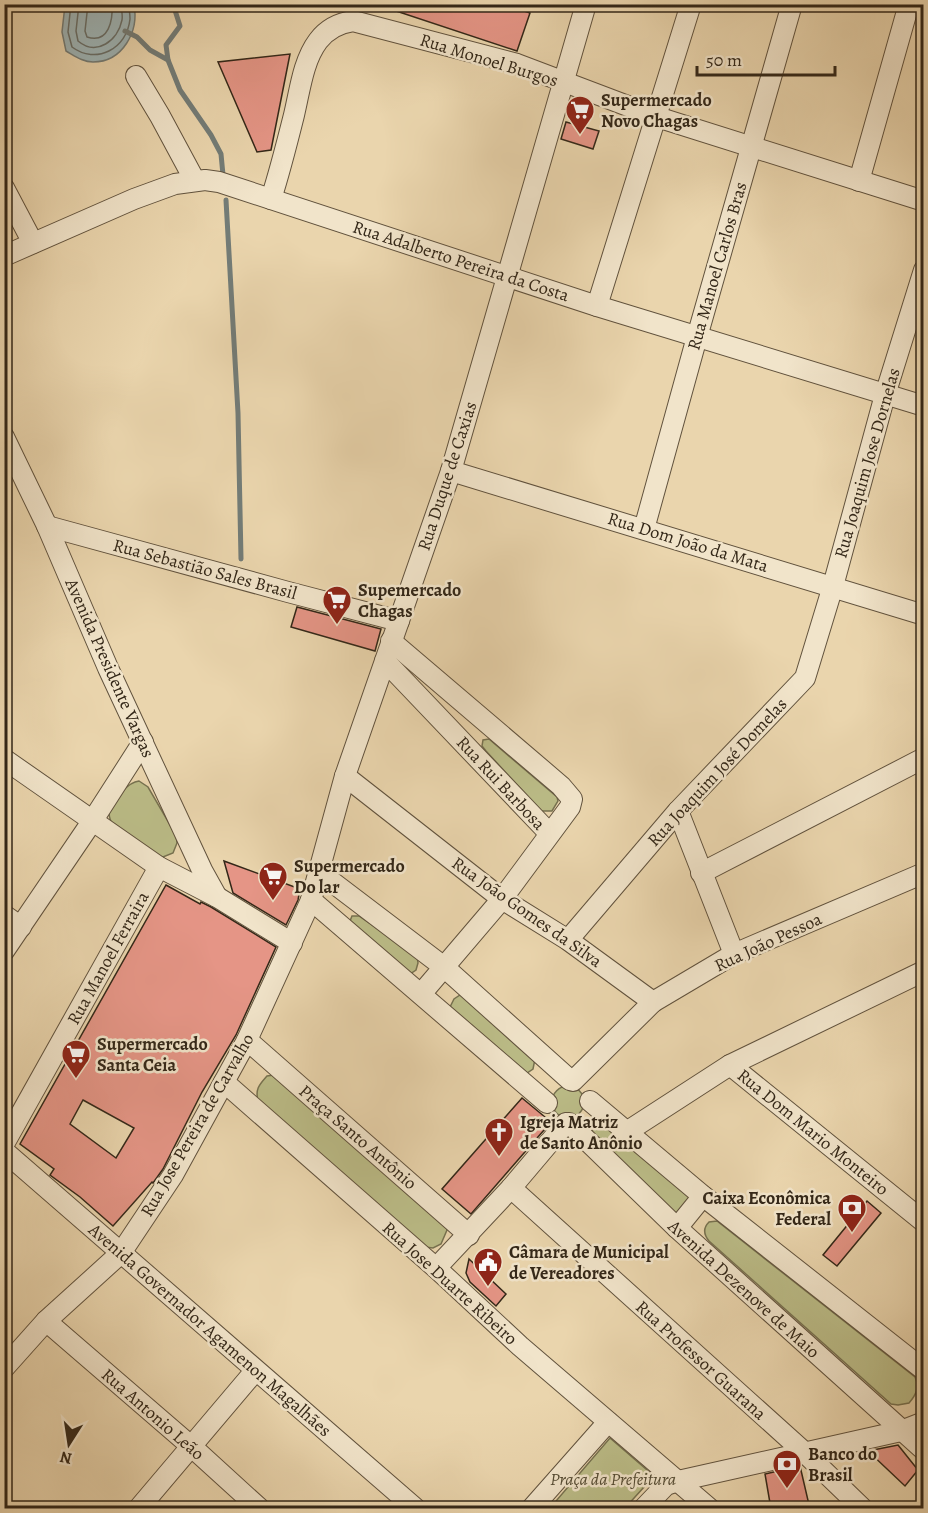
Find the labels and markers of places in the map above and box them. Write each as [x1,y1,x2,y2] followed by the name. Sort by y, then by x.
[601,88,712,133] place label: Supermercado Novo Chagas
[564,94,596,136] supermarket icon: Supermercado Novo Chagas
[358,578,461,623] place label: Supemercado Chagas
[321,584,353,626] supermarket icon: Supemercado Chagas
[294,854,405,899] place label: Supermercado Do lar
[257,860,289,902] supermarket icon: Supermercado Do lar
[97,1032,208,1077] place label: Supermercado Santa Ceia
[60,1038,92,1080] supermarket icon: Supermercado Santa Ceia
[520,1110,642,1155] place label: Igreja Matriz de Santo Anônio
[483,1116,515,1158] church icon: Igreja Matriz de Santo Anônio
[703,1186,831,1231] place label: Caixa Econômica Federal
[836,1192,868,1234] bank icon: Caixa Econômica Federal
[509,1240,669,1285] place label: Câmara de Municipal de Vereadores
[472,1246,504,1288] public building icon: Câmara de Municipal de Vereadores
[808,1442,877,1487] place label: Banco do Brasil
[771,1448,803,1490] bank icon: Banco do Brasil

